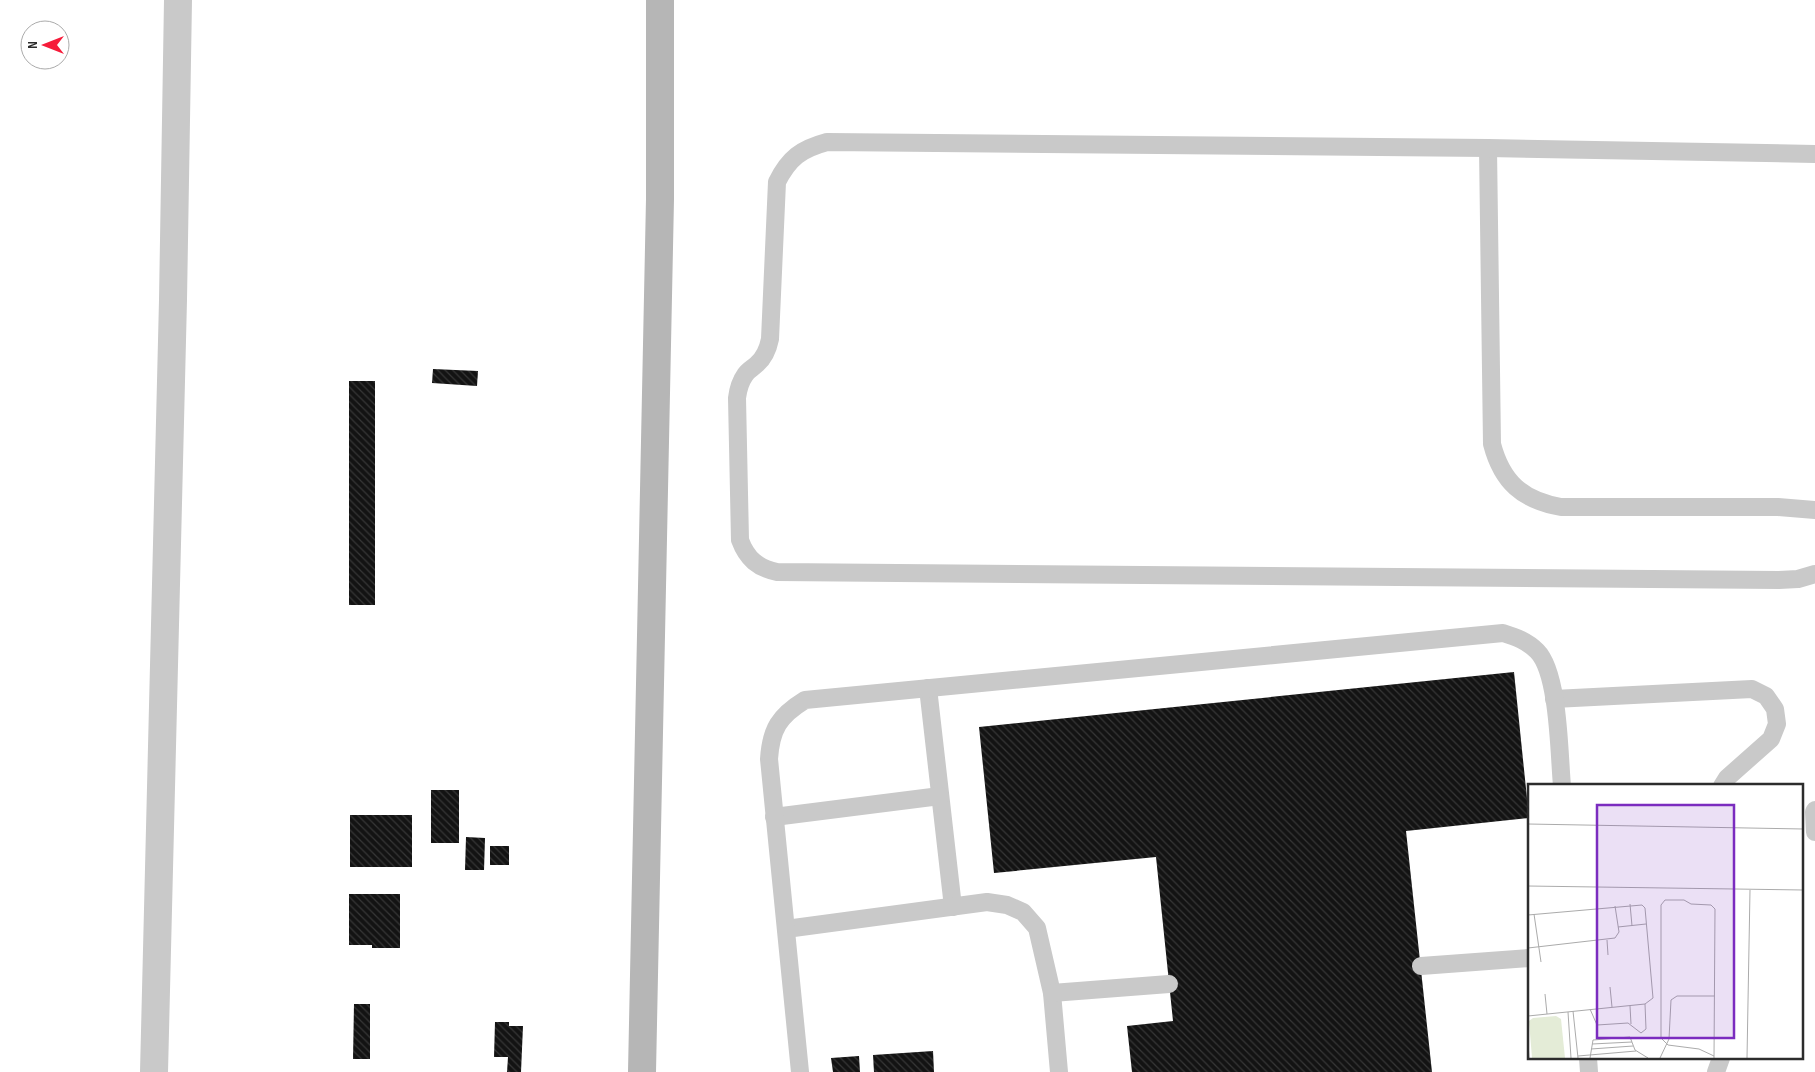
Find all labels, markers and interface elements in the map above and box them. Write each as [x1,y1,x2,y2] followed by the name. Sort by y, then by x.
[20,20,70,70] north arrow
[24,41,41,49] text: N
[1528,784,1802,1060] inset map

